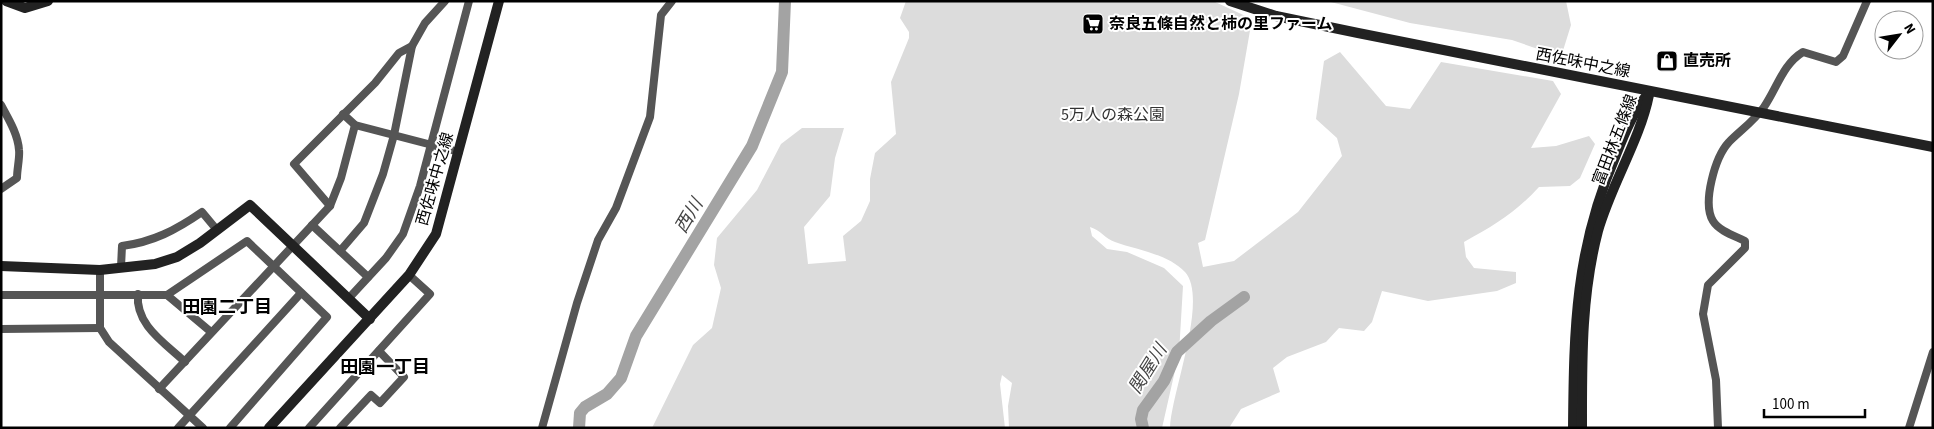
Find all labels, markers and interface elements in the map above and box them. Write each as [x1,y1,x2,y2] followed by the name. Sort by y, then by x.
[1874,10,1924,60] north arrow
[1081,12,1105,36] supermarket icon: 奈良五條自然と柿の里ファーム
[1109,13,1333,35] place label: 奈良五條自然と柿の里ファーム
[1898,20,1920,38] text: N
[1534,43,1632,83] street label: 西佐味中之線
[1655,49,1679,73] shop icon: 直売所
[1683,50,1731,72] place label: 直売所
[1588,91,1642,189] street label: 富田林五條線
[1061,104,1165,126] park label: 5万人の森公園
[411,130,459,228] street label: 西佐味中之線
[669,192,710,238] water label: 西川
[182,295,272,320] district label: 田園二丁目
[1123,338,1174,399] water label: 関屋川
[340,355,430,380] district label: 田園一丁目
[1764,386,1865,418] scale bar
[1772,394,1810,415] text: 100 m

